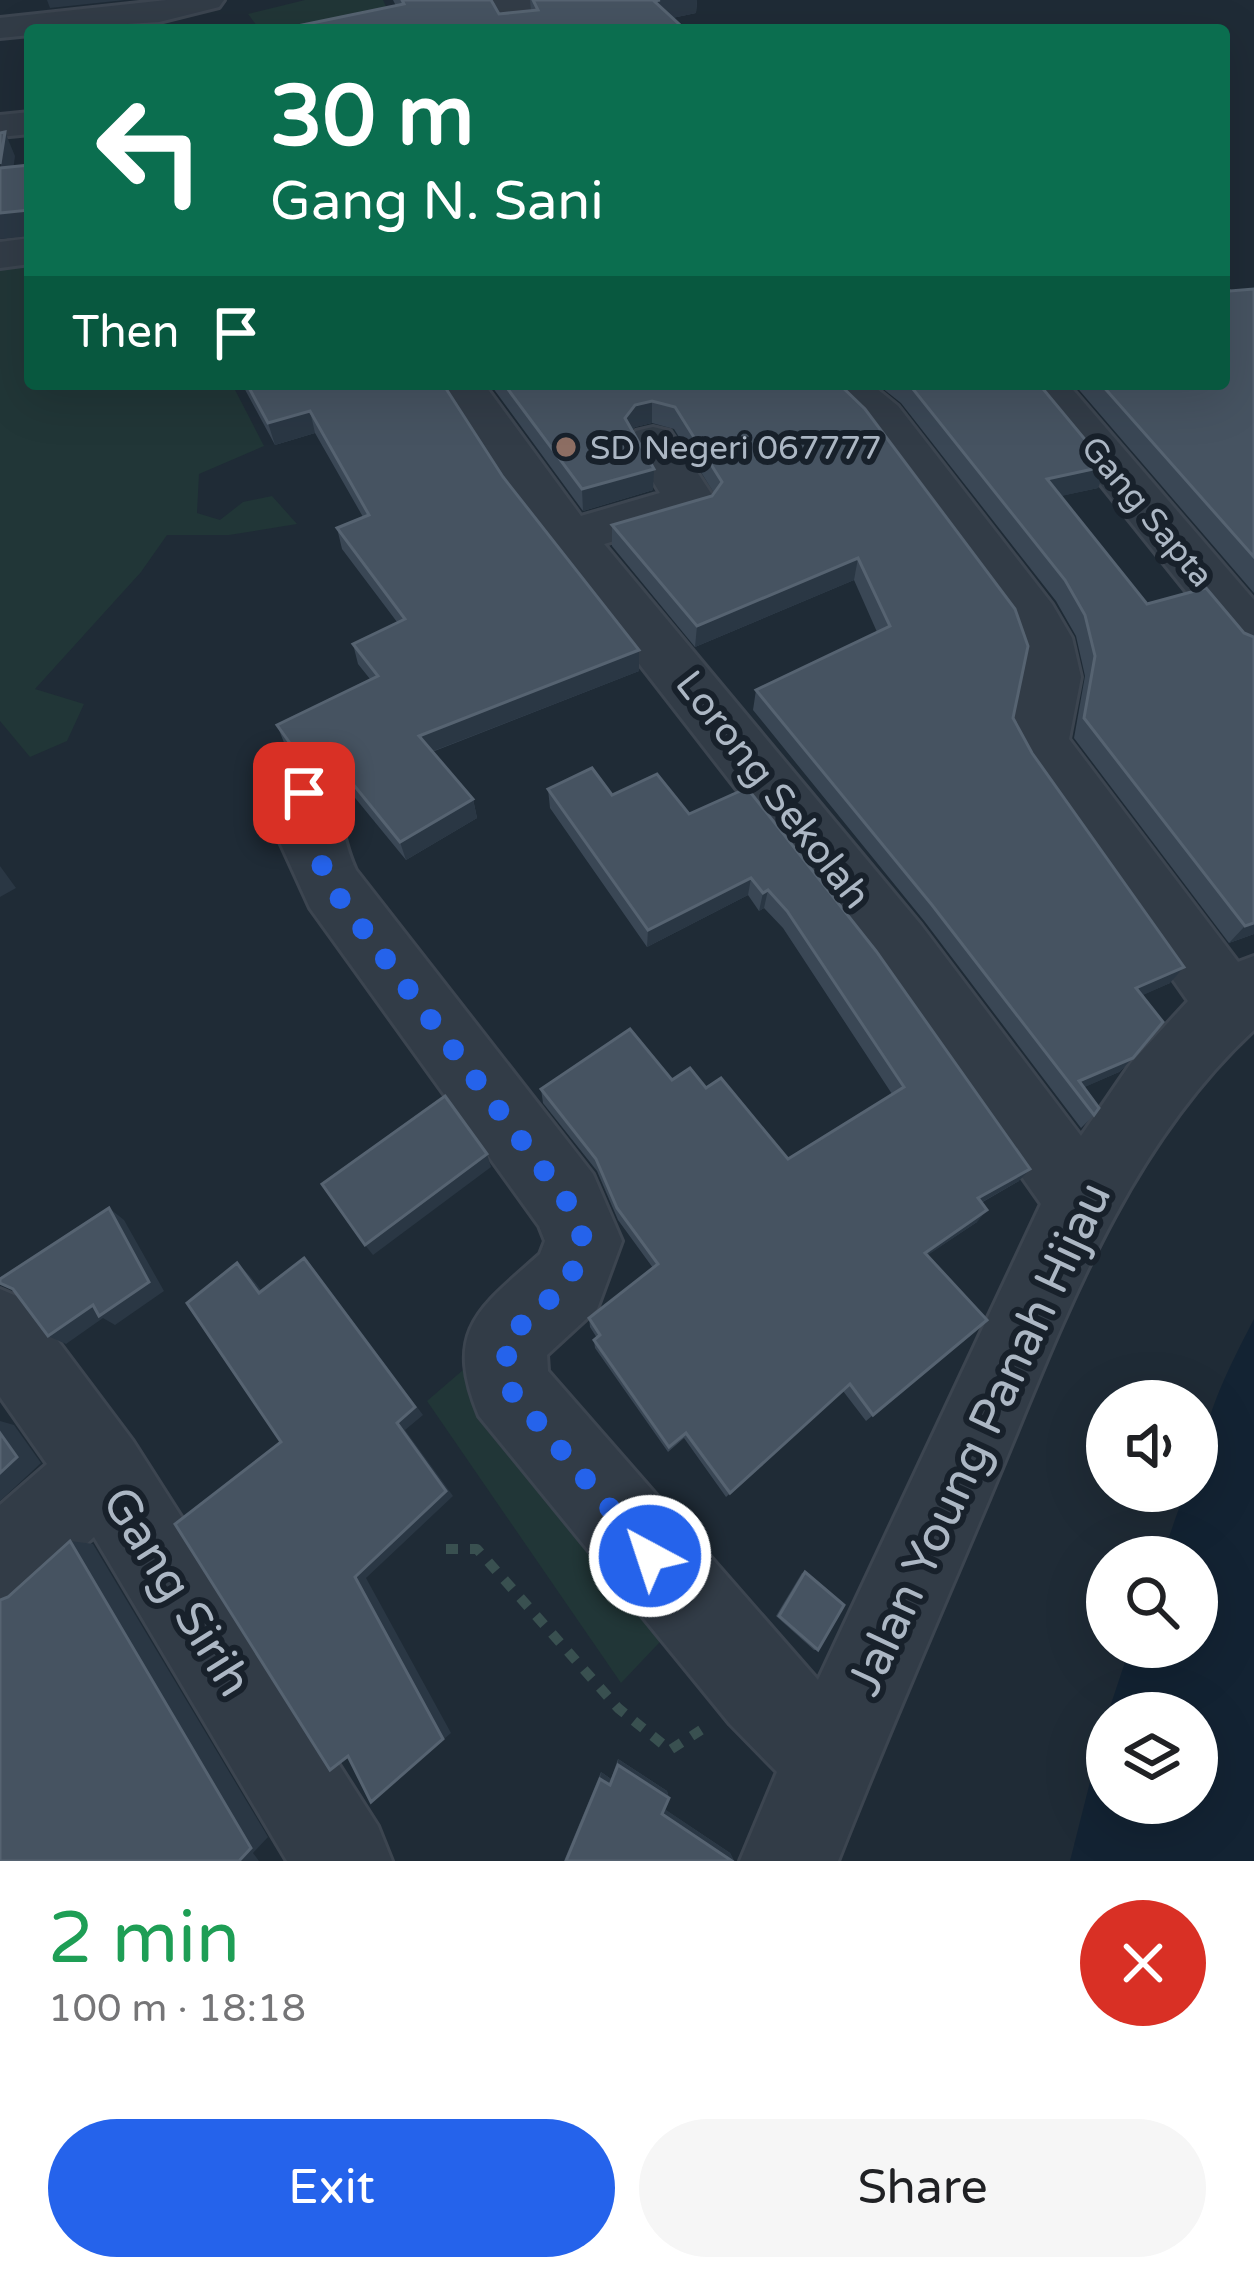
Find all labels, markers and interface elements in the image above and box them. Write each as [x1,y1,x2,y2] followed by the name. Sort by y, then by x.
[270,67,474,168] text: 30 m
[72,72,228,228] icon: left
[270,169,604,234] text: Gang N. Sani
[203,300,269,366] icon: arrive
[72,306,179,360] text: Then
[590,429,882,468] place label: SD Negeri 067777
[1073,429,1221,595] street label: Gang Sapta
[553,434,579,460] marker: SD Negeri 067777
[665,662,880,918] street label: Lorong Sekolah
[253,742,355,844] pin
[271,760,337,826] icon: arrive
[835,1173,1124,1705] street label: Jalan Young Panah Hijau
[1086,1380,1218,1824] map controls
[1086,1380,1218,1512] button: sound
[89,1477,263,1707] street label: Gang Sirih
[587,1493,713,1619] position arrow
[1086,1536,1218,1668] button: search
[1086,1692,1218,1824] button: layers
[48,1896,240,1983] text: 2 min
[1080,1900,1206,2026] button: close
[48,1985,306,2032] text: 100 m · 18:18
[48,2119,615,2257] button: Exit
[639,2119,1206,2257] button: Share

